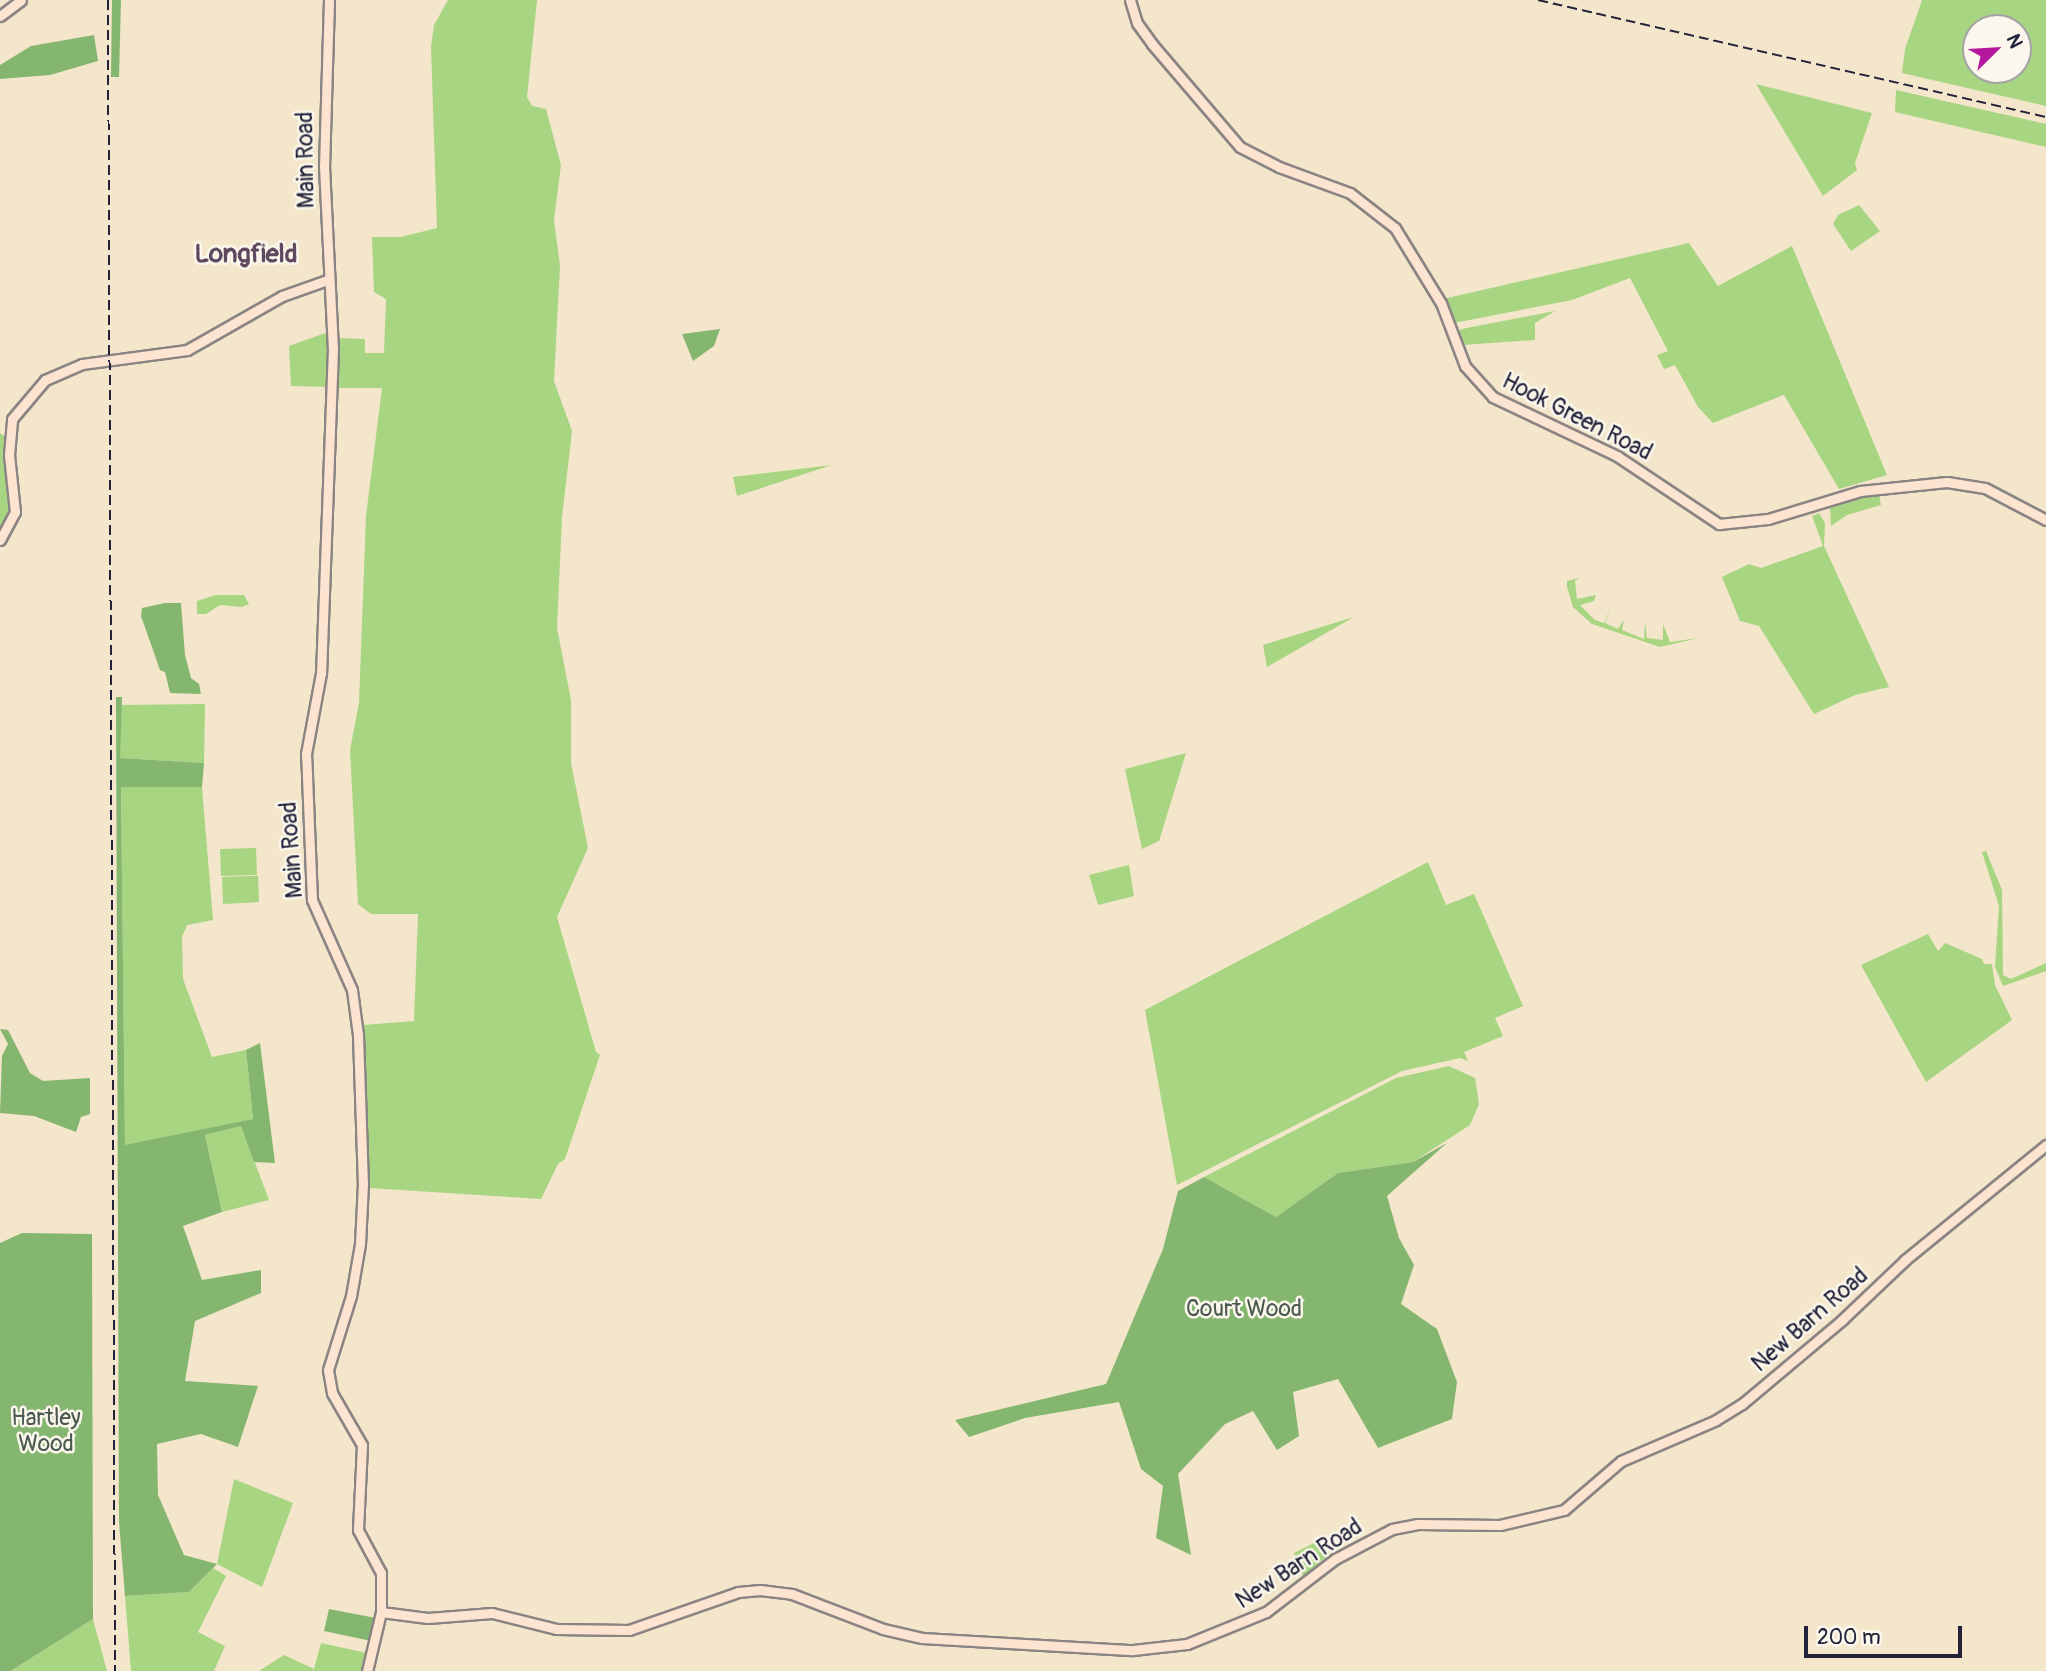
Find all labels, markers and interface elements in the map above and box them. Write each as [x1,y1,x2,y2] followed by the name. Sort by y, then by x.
[1962,14,2032,84] north arrow
[2001,31,2028,52] text: N
[291,111,321,209] street label: Main Road
[194,239,298,271] district label: Longfield
[1497,367,1657,467] street label: Hook Green Road
[275,801,309,899] street label: Main Road
[1746,1262,1874,1378] street label: New Barn Road
[1186,1295,1302,1323] park label: Court Wood
[11,1404,81,1458] park label: Hartley Wood
[1231,1513,1367,1615] street label: New Barn Road
[1808,1612,1966,1656] scale bar
[1817,1624,1881,1651] text: 200 m

